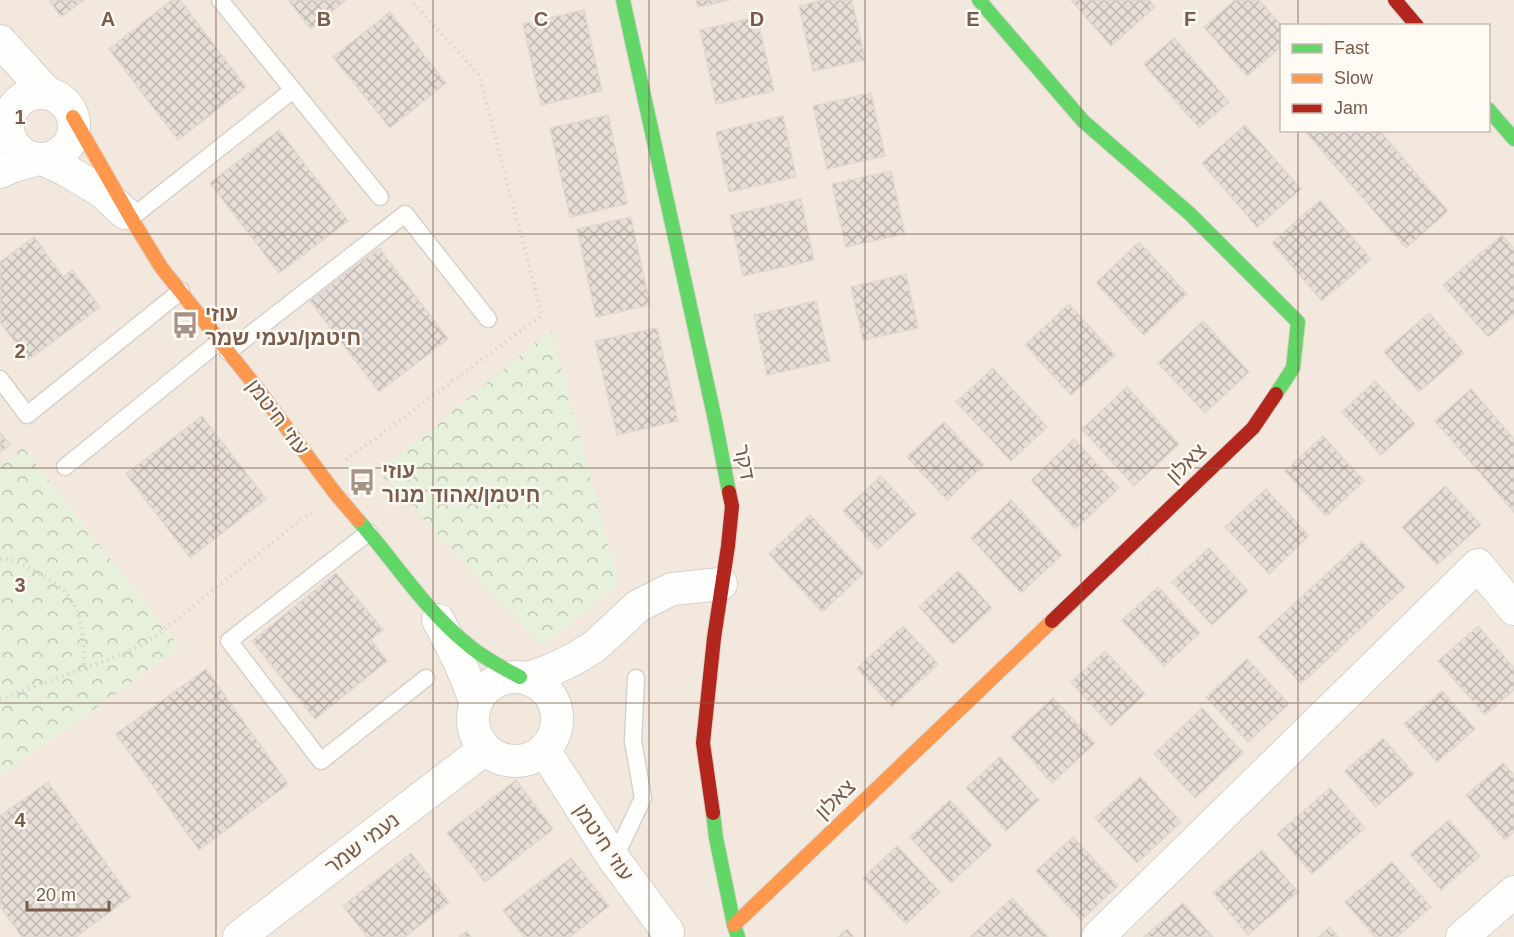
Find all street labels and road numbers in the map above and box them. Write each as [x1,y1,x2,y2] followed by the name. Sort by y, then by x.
[242,375,314,459] street label: עוזי חיטמן
[1161,439,1211,487] street label: צאלון
[730,443,760,482] street label: דקר
[810,775,860,823] street label: צאלון
[570,799,638,885] street label: עוזי חיטמן
[320,808,404,878] street label: נעמי שמר

